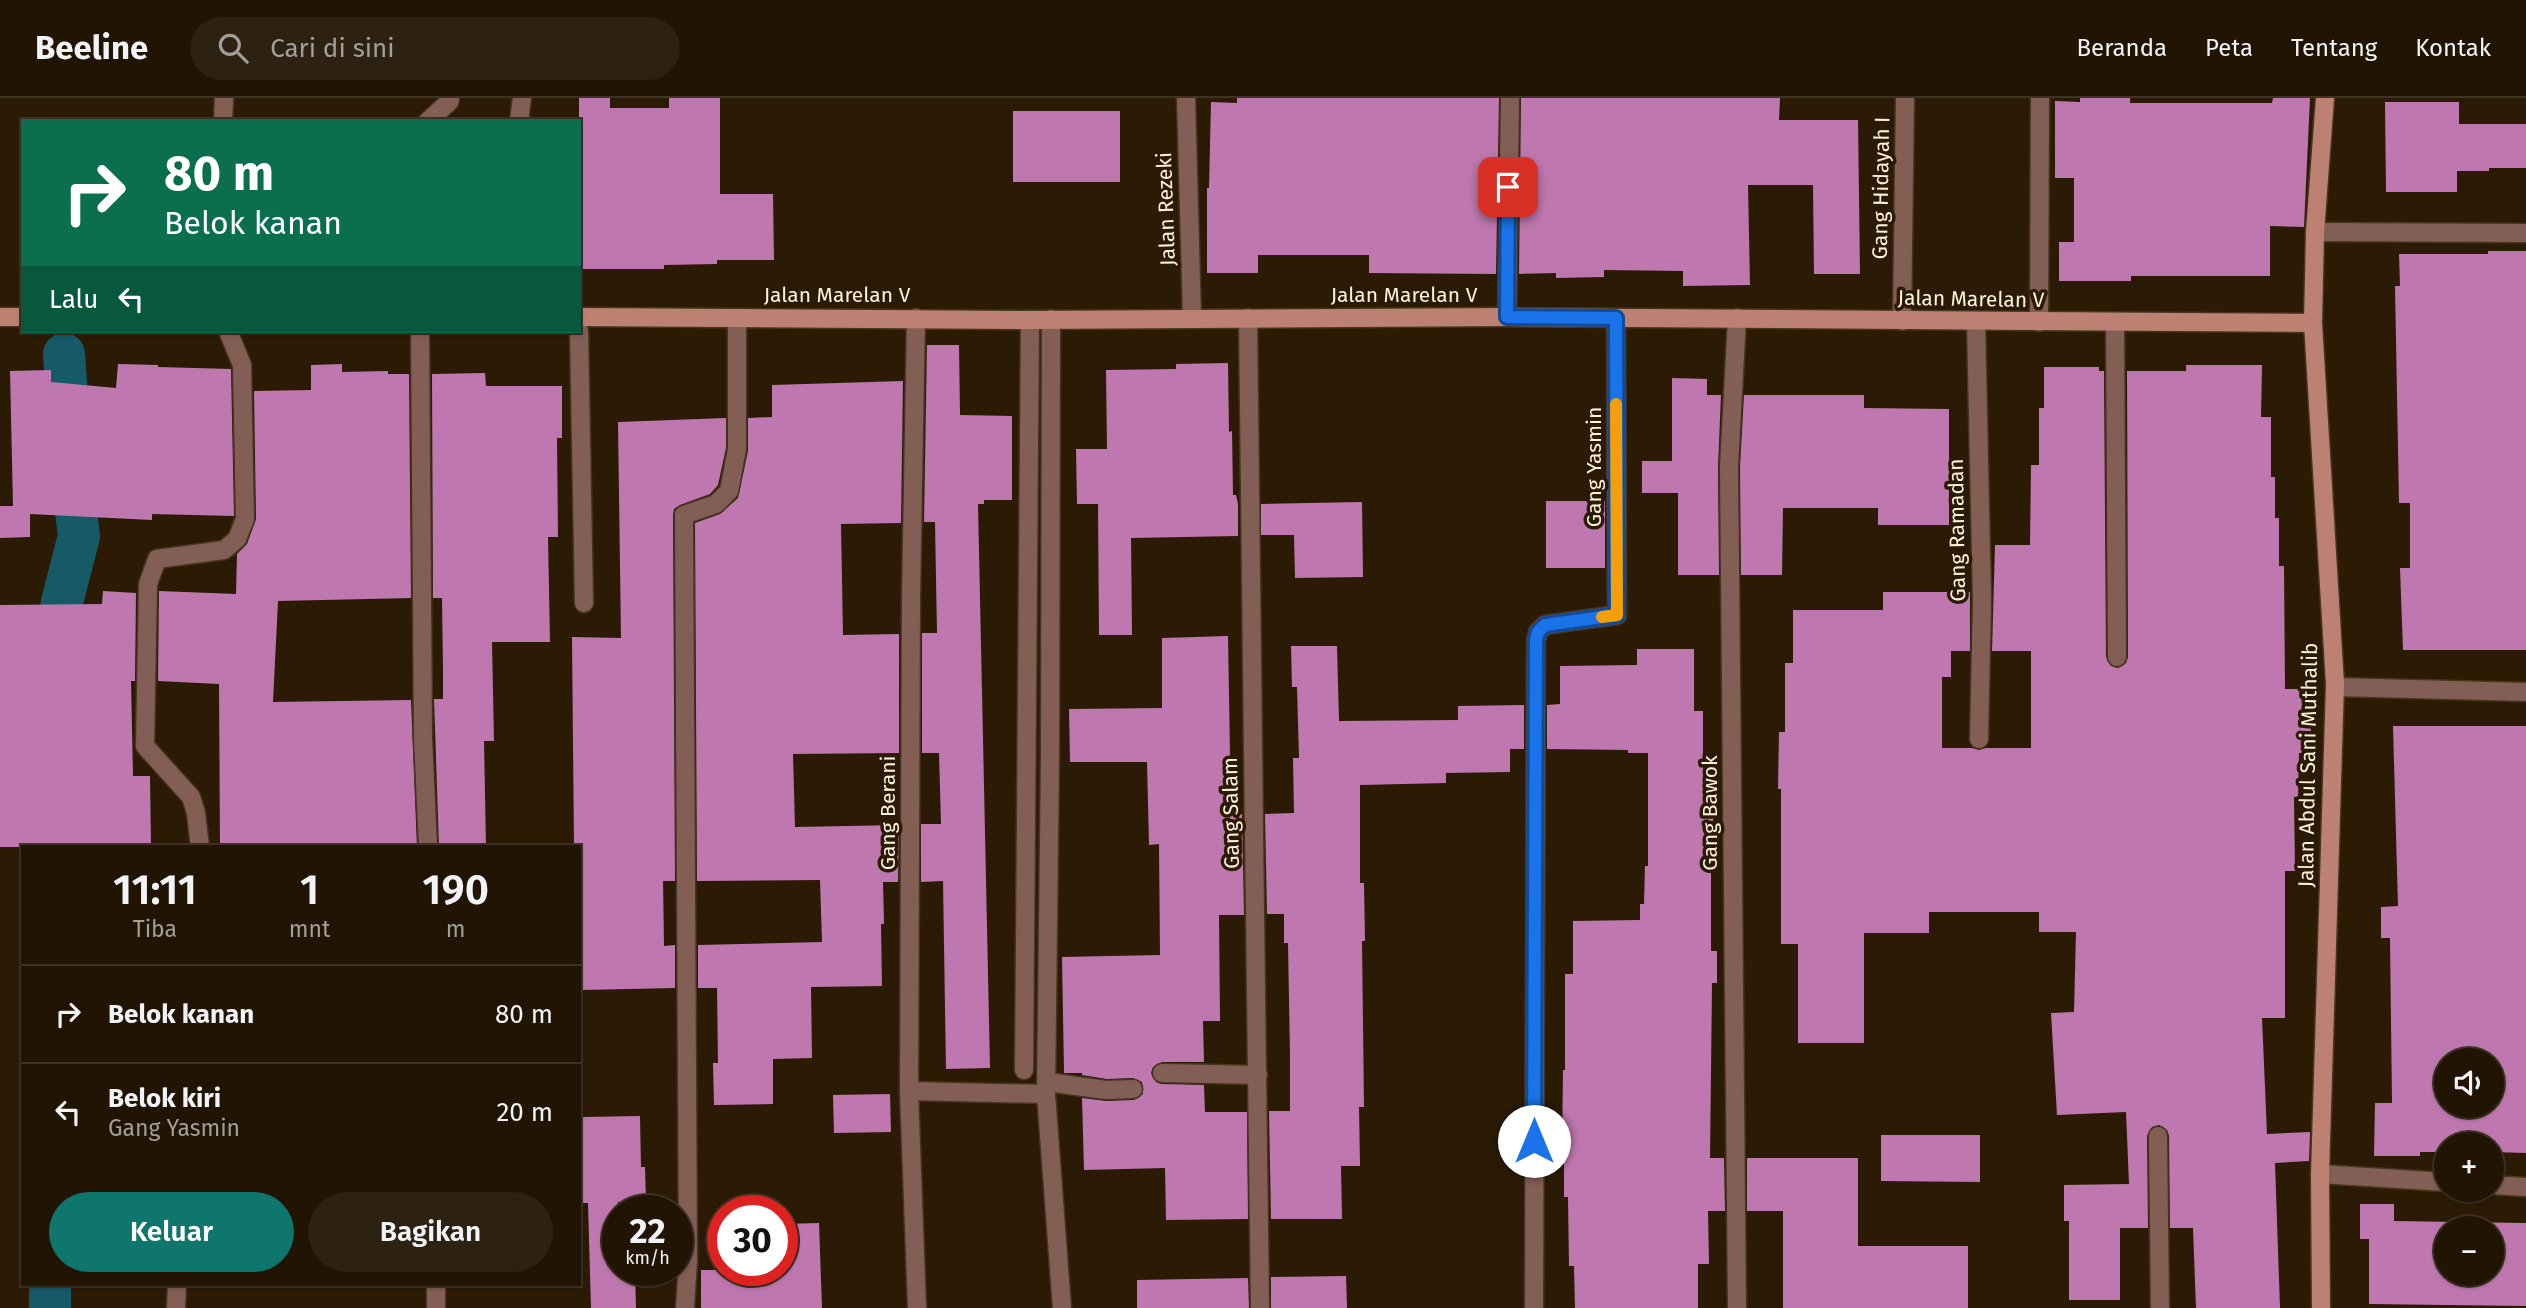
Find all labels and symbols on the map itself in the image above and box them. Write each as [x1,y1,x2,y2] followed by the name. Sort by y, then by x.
[1867,116,1895,260] street label: Gang Hidayah I
[1151,152,1181,266] street label: Jalan Rezeki
[1478,157,1538,217] pin
[764,282,911,308] street label: Jalan Marelan V
[1331,282,1478,308] street label: Jalan Marelan V
[1897,285,2045,313] street label: Jalan Marelan V
[1581,407,1607,527] street label: Gang Yasmin
[1943,458,1971,602] street label: Gang Ramadan
[2293,642,2323,888] street label: Jalan Abdul Sani Muthalib
[1697,755,1723,871] street label: Gang Bawok
[875,756,901,870] street label: Gang Berani
[1217,757,1245,869] street label: Gang Salam
[1497,1104,1571,1178] position arrow
[707,1195,798,1286] speed limit sign: 30

